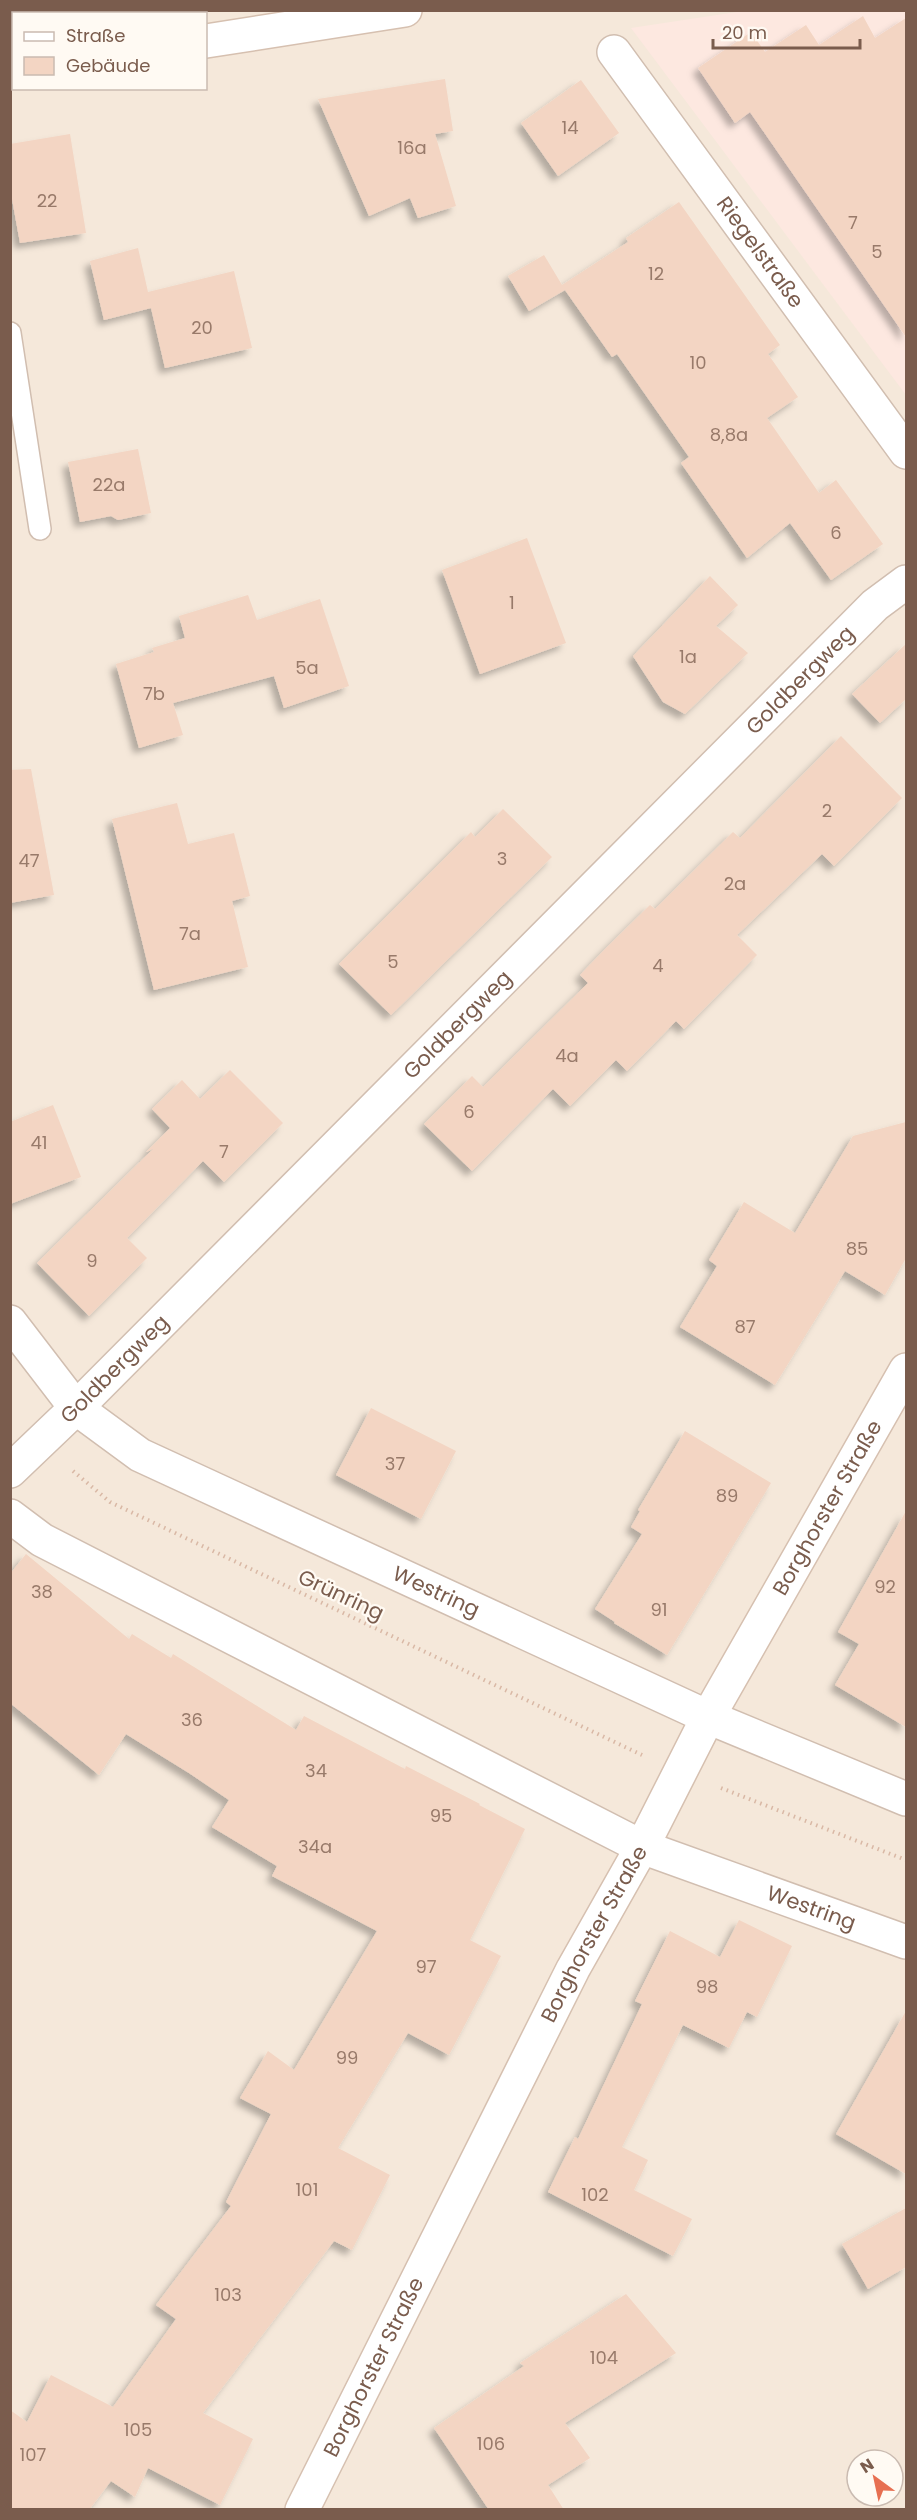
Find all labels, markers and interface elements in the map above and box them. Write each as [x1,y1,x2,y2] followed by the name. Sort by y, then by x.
[12,12,207,90] legend
[713,12,860,50] scale bar
[722,20,767,45] text: 20 m
[66,23,125,48] text: Straße
[66,53,150,78] text: Gebäude
[561,115,579,140] house number: 14
[397,135,427,160] house number: 16a
[37,188,57,213] house number: 22
[710,190,811,314] street label: Riegelstraße
[848,210,858,235] house number: 7
[871,239,883,264] house number: 5
[648,261,664,286] house number: 12
[191,315,213,340] house number: 20
[689,350,707,375] house number: 10
[710,422,748,447] house number: 8,8a
[93,472,125,497] house number: 22a
[830,520,842,545] house number: 6
[509,590,515,615] house number: 1
[739,619,861,741] street label: Goldbergweg
[679,644,697,669] house number: 1a
[295,655,319,680] house number: 5a
[143,681,165,706] house number: 7b
[822,798,832,823] house number: 2
[497,846,507,871] house number: 3
[18,848,40,873] house number: 47
[724,871,746,896] house number: 2a
[179,921,201,946] house number: 7a
[387,949,399,974] house number: 5
[652,953,664,978] house number: 4
[396,963,518,1085] street label: Goldbergweg
[555,1043,579,1068] house number: 4a
[463,1099,475,1124] house number: 6
[30,1130,48,1155] house number: 41
[219,1139,229,1164] house number: 7
[846,1236,868,1261] house number: 85
[86,1248,98,1273] house number: 9
[54,1308,175,1430] street label: Goldbergweg
[734,1314,756,1339] house number: 87
[765,1414,889,1600] street label: Borghorster Straße
[385,1451,405,1476] house number: 37
[716,1483,738,1508] house number: 89
[388,1559,485,1624] street label: Westring
[294,1562,389,1627] street label: Grünring
[874,1574,896,1599] house number: 92
[31,1579,53,1604] house number: 38
[650,1597,668,1622] house number: 91
[181,1707,203,1732] house number: 36
[305,1758,327,1783] house number: 34
[430,1803,452,1828] house number: 95
[298,1834,332,1859] house number: 34a
[534,1840,654,2027] street label: Borghorster Straße
[763,1878,860,1937] street label: Westring
[415,1954,437,1979] house number: 97
[696,1974,718,1999] house number: 98
[336,2045,358,2070] house number: 99
[296,2177,318,2202] house number: 101
[581,2182,609,2207] house number: 102
[316,2272,430,2462] street label: Borghorster Straße
[214,2282,242,2307] house number: 103
[590,2345,618,2370] house number: 104
[124,2417,152,2442] house number: 105
[477,2431,505,2456] house number: 106
[20,2442,47,2467] house number: 107
[845,2448,905,2508] north arrow
[856,2453,878,2479] text: N

